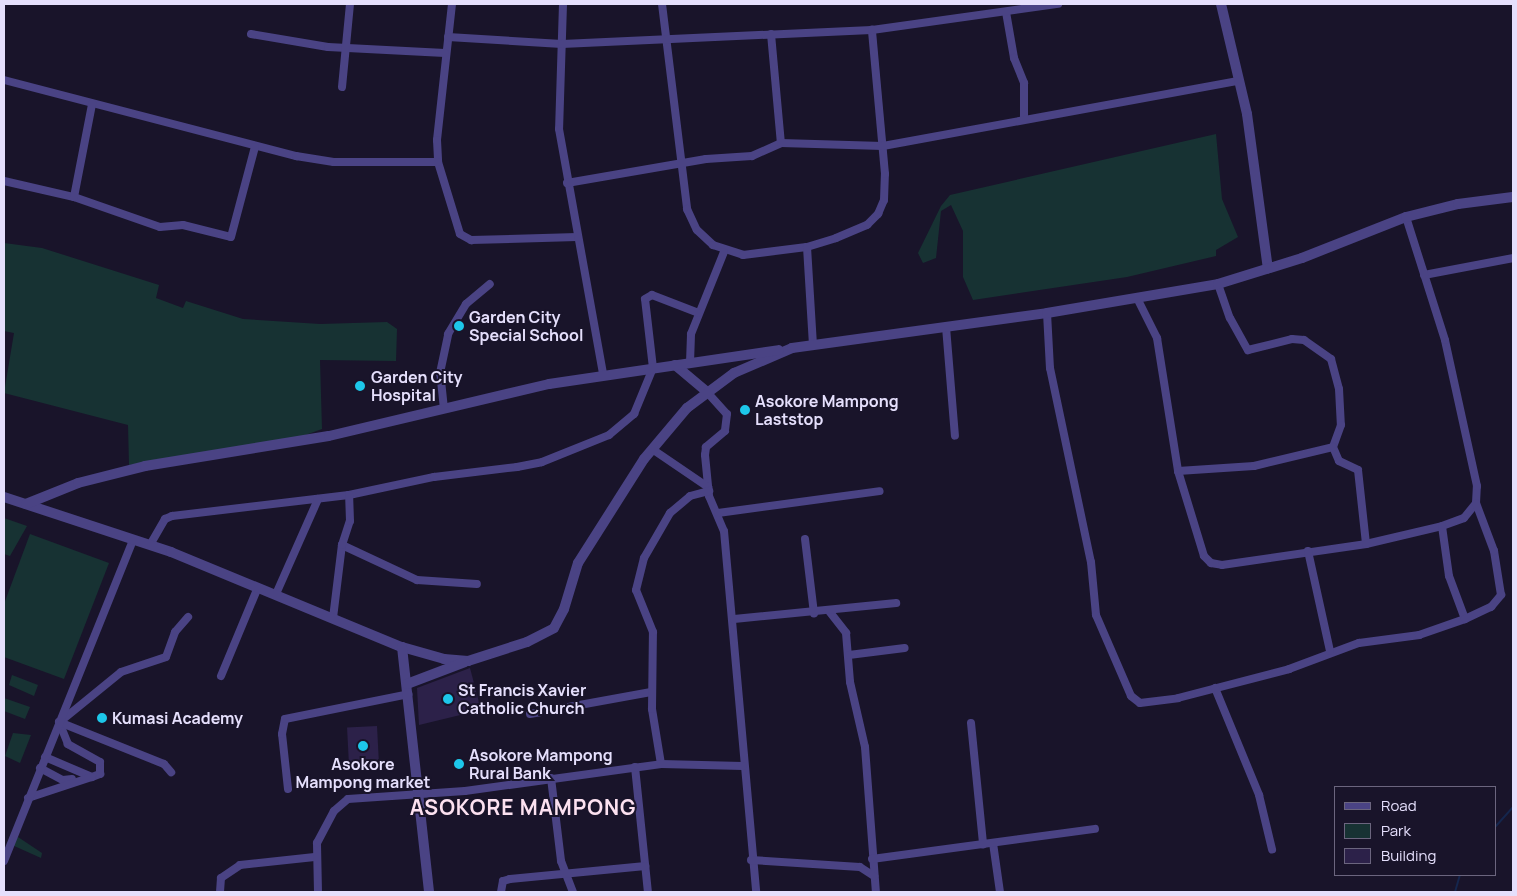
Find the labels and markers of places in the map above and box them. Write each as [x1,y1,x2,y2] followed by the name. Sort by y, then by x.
[469,307,583,345] place label: Garden City Special School
[453,320,465,332] marker: Garden City Special School
[371,367,463,405] place label: Garden City Hospital
[353,379,367,393] marker: Garden City Hospital
[755,391,899,429] place label: Asokore Mampong Laststop
[739,404,751,416] marker: Asokore Mampong Laststop
[458,680,586,718] place label: St Francis Xavier Catholic Church
[442,693,454,705] marker: St Francis Xavier Catholic Church
[112,708,243,728] place label: Kumasi Academy
[96,712,108,724] marker: Kumasi Academy
[357,740,369,752] marker: Asokore Mampong market
[469,745,613,783] place label: Asokore Mampong Rural Bank
[295,754,431,792] place label: Asokore Mampong market
[453,758,465,770] marker: Asokore Mampong Rural Bank

